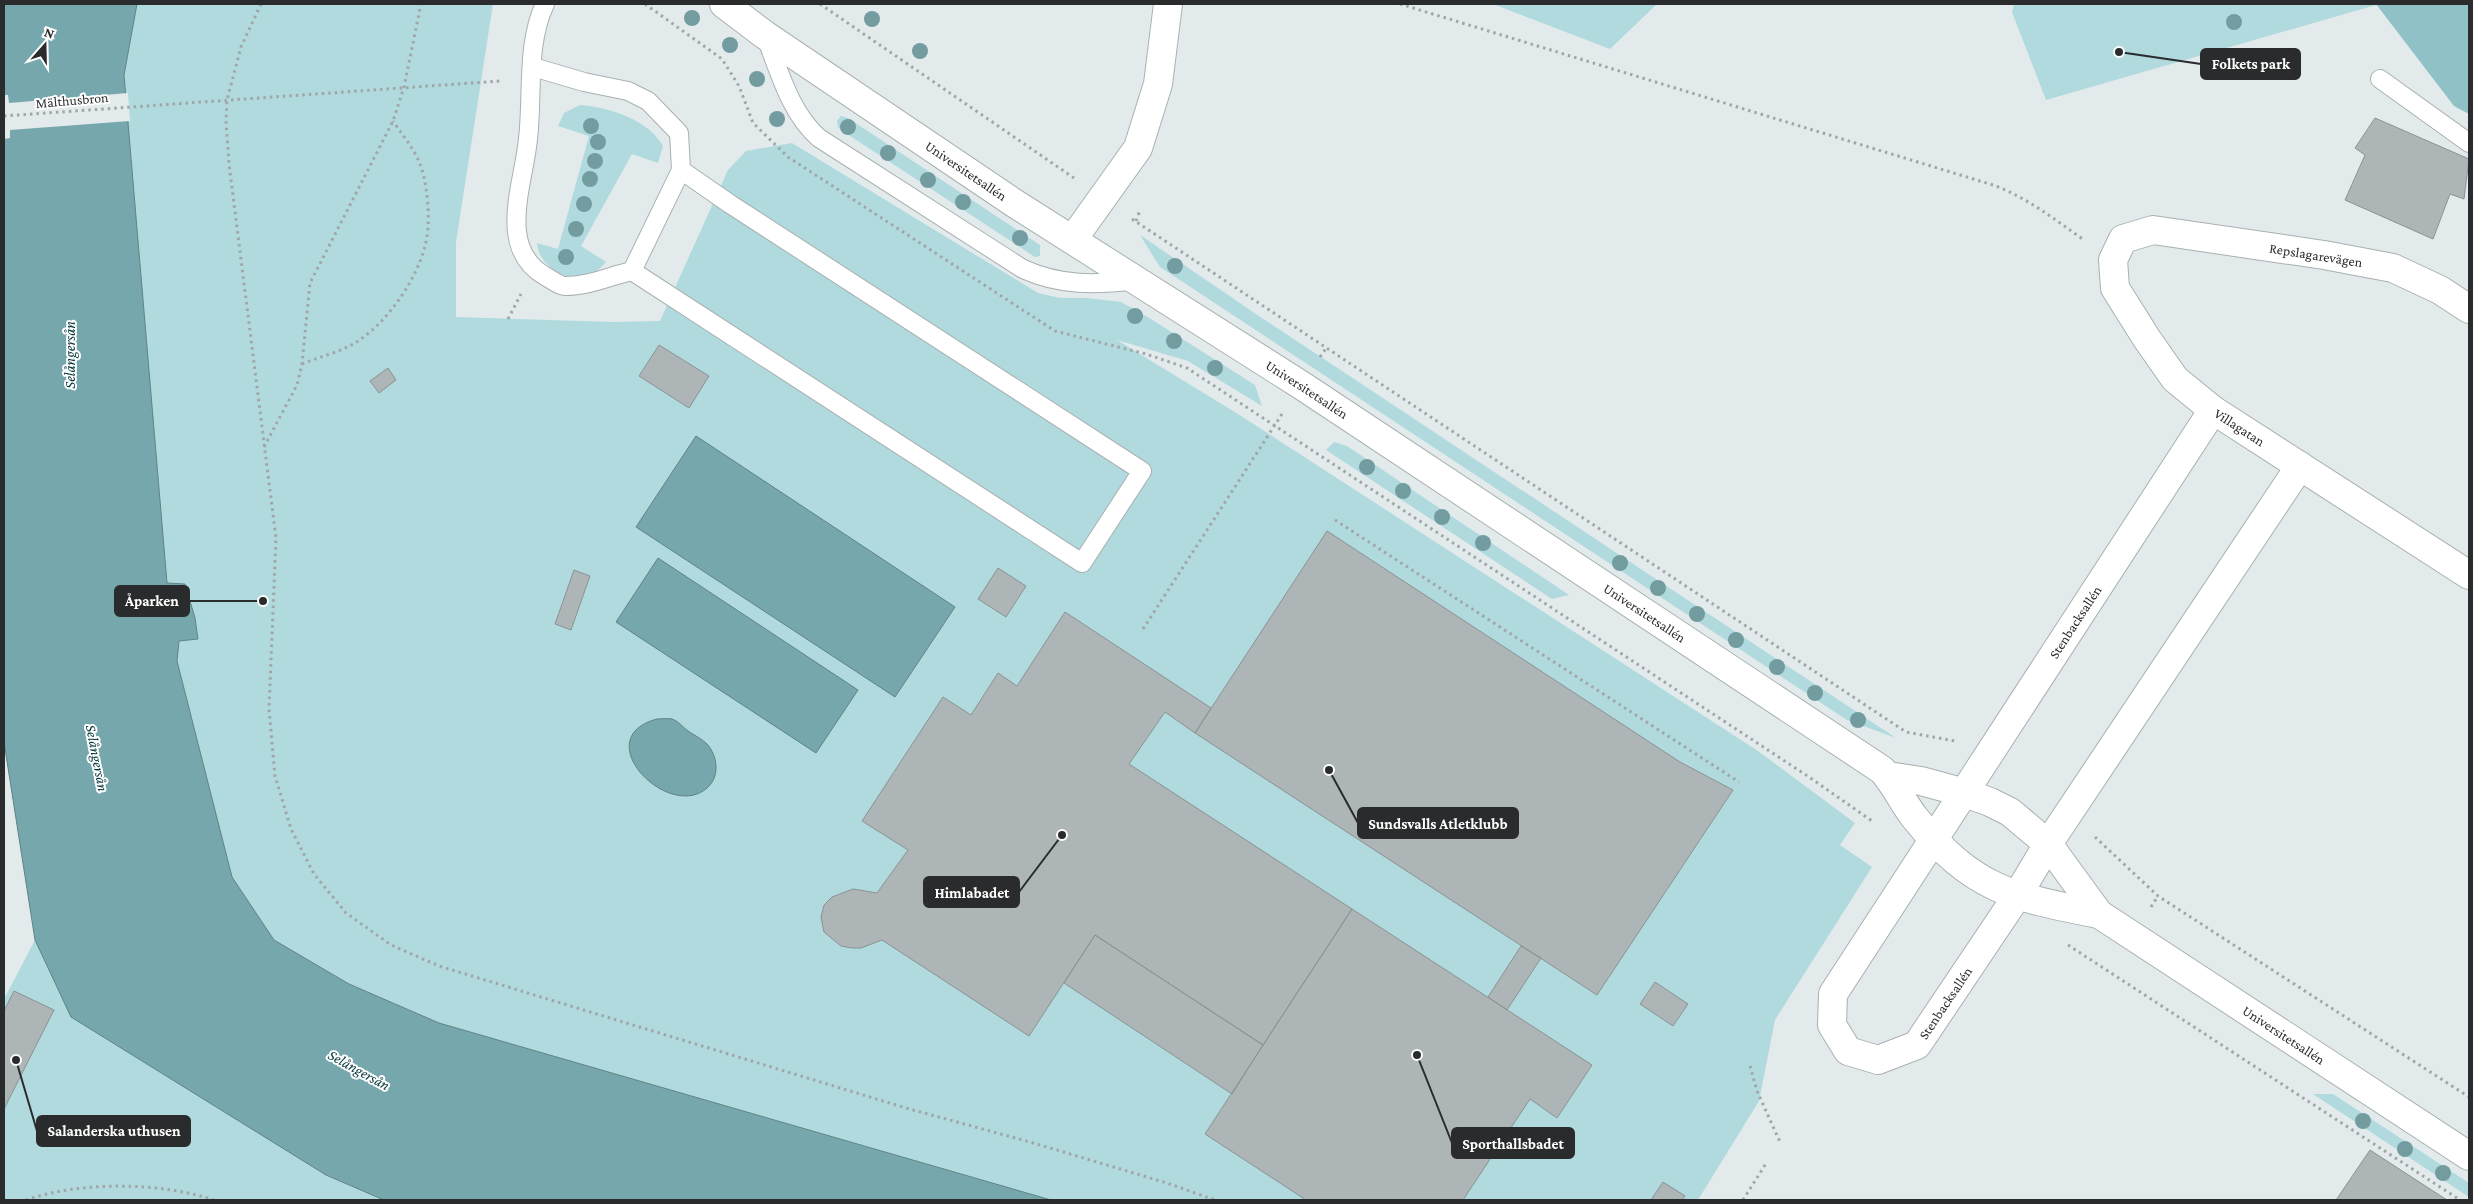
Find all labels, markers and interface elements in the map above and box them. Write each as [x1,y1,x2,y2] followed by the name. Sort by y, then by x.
[20,20,70,70] north arrow
[42,24,57,42] text: N
[2201,49,2300,79] callout: Folkets park
[2212,56,2291,72] text: Folkets park
[35,89,110,111] street label: Mälthusbron
[922,137,1010,204] street label: Universitetsallén
[2268,240,2364,270] street label: Repslagarevägen
[62,321,79,389] water label: Selångersån
[1263,357,1352,422] street label: Universitetsallén
[2211,405,2268,450] street label: Villagatan
[1601,580,1689,646] street label: Universitetsallén
[2045,582,2105,661] street label: Stenbacksallén
[115,586,189,616] callout: Åparken
[124,593,179,609] text: Åparken
[82,723,111,793] water label: Selångersån
[1358,808,1518,838] callout: Sundsvalls Atletklubb
[1368,816,1508,832] text: Sundsvalls Atletklubb
[924,877,1019,907] callout: Himlabadet
[934,885,1010,901] text: Himlabadet
[1915,963,1975,1042] street label: Stenbacksallén
[2240,1002,2328,1068] street label: Universitetsallén
[325,1047,393,1094] water label: Selångersån
[37,1116,190,1146] callout: Salanderska uthusen
[47,1123,181,1139] text: Salanderska uthusen
[1452,1128,1574,1158] callout: Sporthallsbadet
[1462,1136,1564,1152] text: Sporthallsbadet

